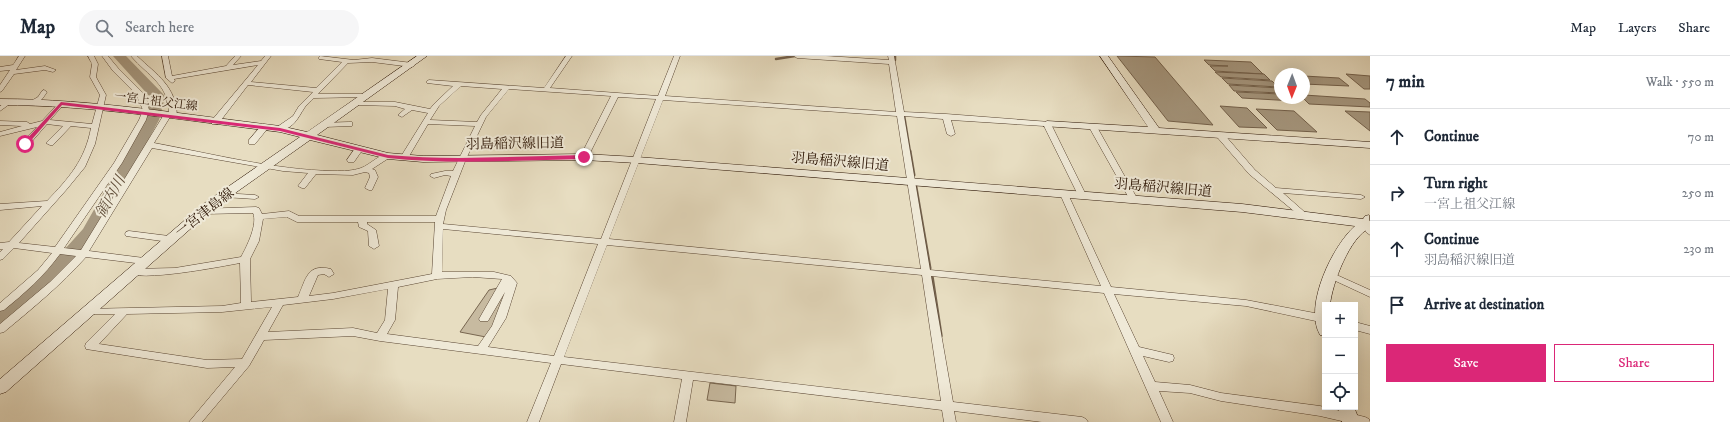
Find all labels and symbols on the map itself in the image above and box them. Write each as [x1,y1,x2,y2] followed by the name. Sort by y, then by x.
[1274,68,1310,104] north arrow
[113,89,199,114] street label: 一宮上祖父江線
[466,134,564,154] street label: 羽島稲沢線旧道
[16,135,34,153] route start
[575,148,593,166] route end
[790,149,890,175] street label: 羽島稲沢線旧道
[91,171,131,222] water label: 領内川
[1113,175,1213,201] street label: 羽島稲沢線旧道
[171,184,238,241] street label: 一宮津島線

